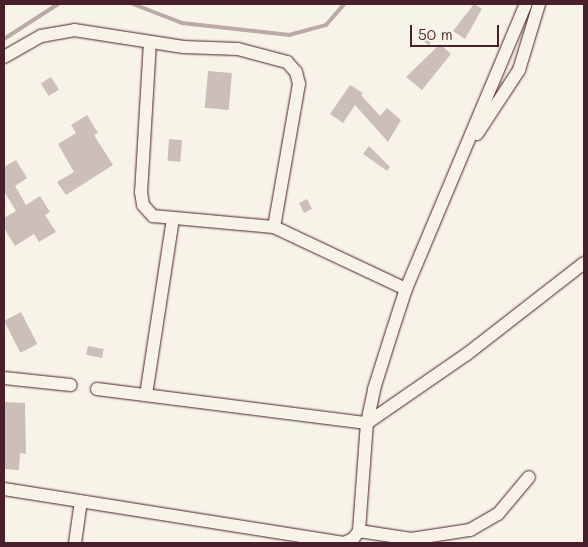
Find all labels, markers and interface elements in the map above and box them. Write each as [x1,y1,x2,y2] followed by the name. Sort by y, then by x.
[413,15,502,47] scale bar
[418,24,453,44] text: 50 m

